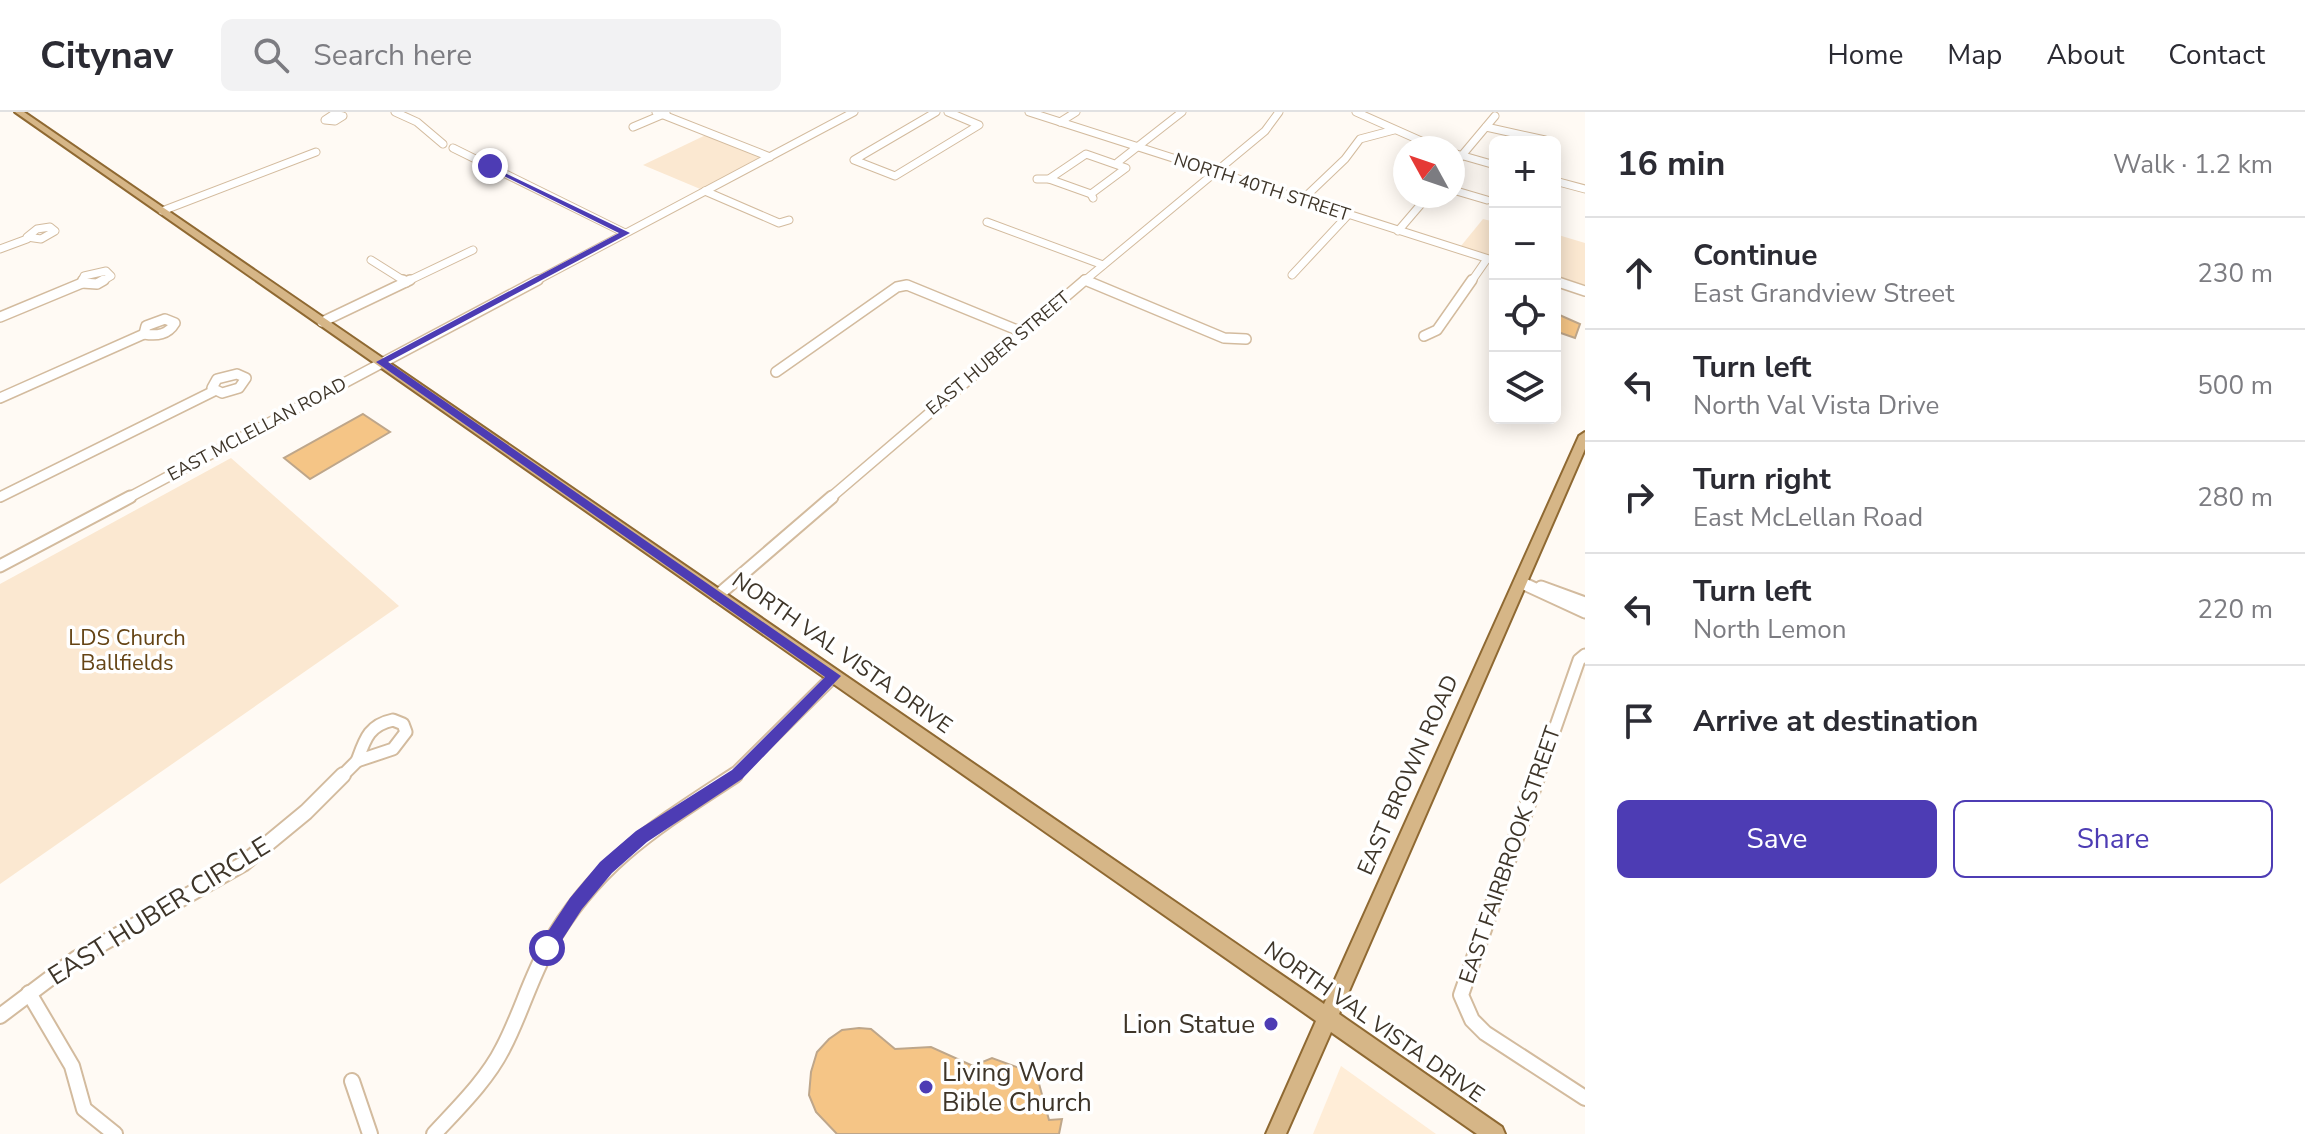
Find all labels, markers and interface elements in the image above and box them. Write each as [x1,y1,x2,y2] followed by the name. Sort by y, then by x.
[221,19,781,91] search box
[40,30,173,81] text: Citynav
[249,33,293,77] icon: search
[313,35,472,76] text: Search here
[1828,36,1903,74] text: Home
[1947,36,2002,74] text: Map
[2046,36,2124,74] text: About
[2168,36,2265,74] text: Contact
[1393,136,1465,208] north arrow
[1489,136,1561,424] map controls
[1489,136,1561,208] button: +
[1617,141,1725,187] text: 16 min
[1171,147,1353,227] street label: NORTH 40TH STREET
[2113,147,2273,182] text: Walk · 1.2 km
[472,148,508,184] route end
[1489,208,1561,280] button: −
[1693,235,1818,276] text: Continue
[1617,251,1661,295] icon: ahead
[2197,256,2273,291] text: 230 m
[1693,276,1954,311] text: East Grandview Street
[1489,280,1561,352] button: locate
[921,286,1075,420] street label: EAST HUBER STREET
[1693,347,1811,388] text: Turn left
[1489,352,1561,424] button: layers
[1617,363,1661,407] icon: left
[2197,368,2273,403] text: 500 m
[163,372,351,486] street label: EAST MCLELLAN ROAD
[1693,388,1939,423] text: North Val Vista Drive
[1693,459,1831,500] text: Turn right
[1617,475,1661,519] icon: right
[2197,480,2273,515] text: 280 m
[1693,500,1923,535] text: East McLellan Road
[726,565,958,741] street label: NORTH VAL VISTA DRIVE
[1693,571,1811,612] text: Turn left
[1617,587,1661,631] icon: left
[2197,592,2273,627] text: 220 m
[1693,612,1847,647] text: North Lemon
[68,623,186,678] park label: LDS Church Ballfields
[1350,670,1466,880] street label: EAST BROWN ROAD
[1617,699,1661,743] icon: arrive
[1693,701,1978,742] text: Arrive at destination
[1452,722,1568,988] street label: EAST FAIRBROOK STREET
[1617,800,1937,878] button: Save
[1953,800,2273,878] button: Share
[42,829,276,993] street label: EAST HUBER CIRCLE
[529,930,565,966] route start
[1258,934,1490,1110] street label: NORTH VAL VISTA DRIVE
[1123,1007,1255,1042] place label: Lion Statue
[1262,1015,1280,1033] marker: Lion Statue
[942,1055,1092,1120] place label: Living Word Bible Church
[917,1078,935,1096] marker: Living Word Bible Church

